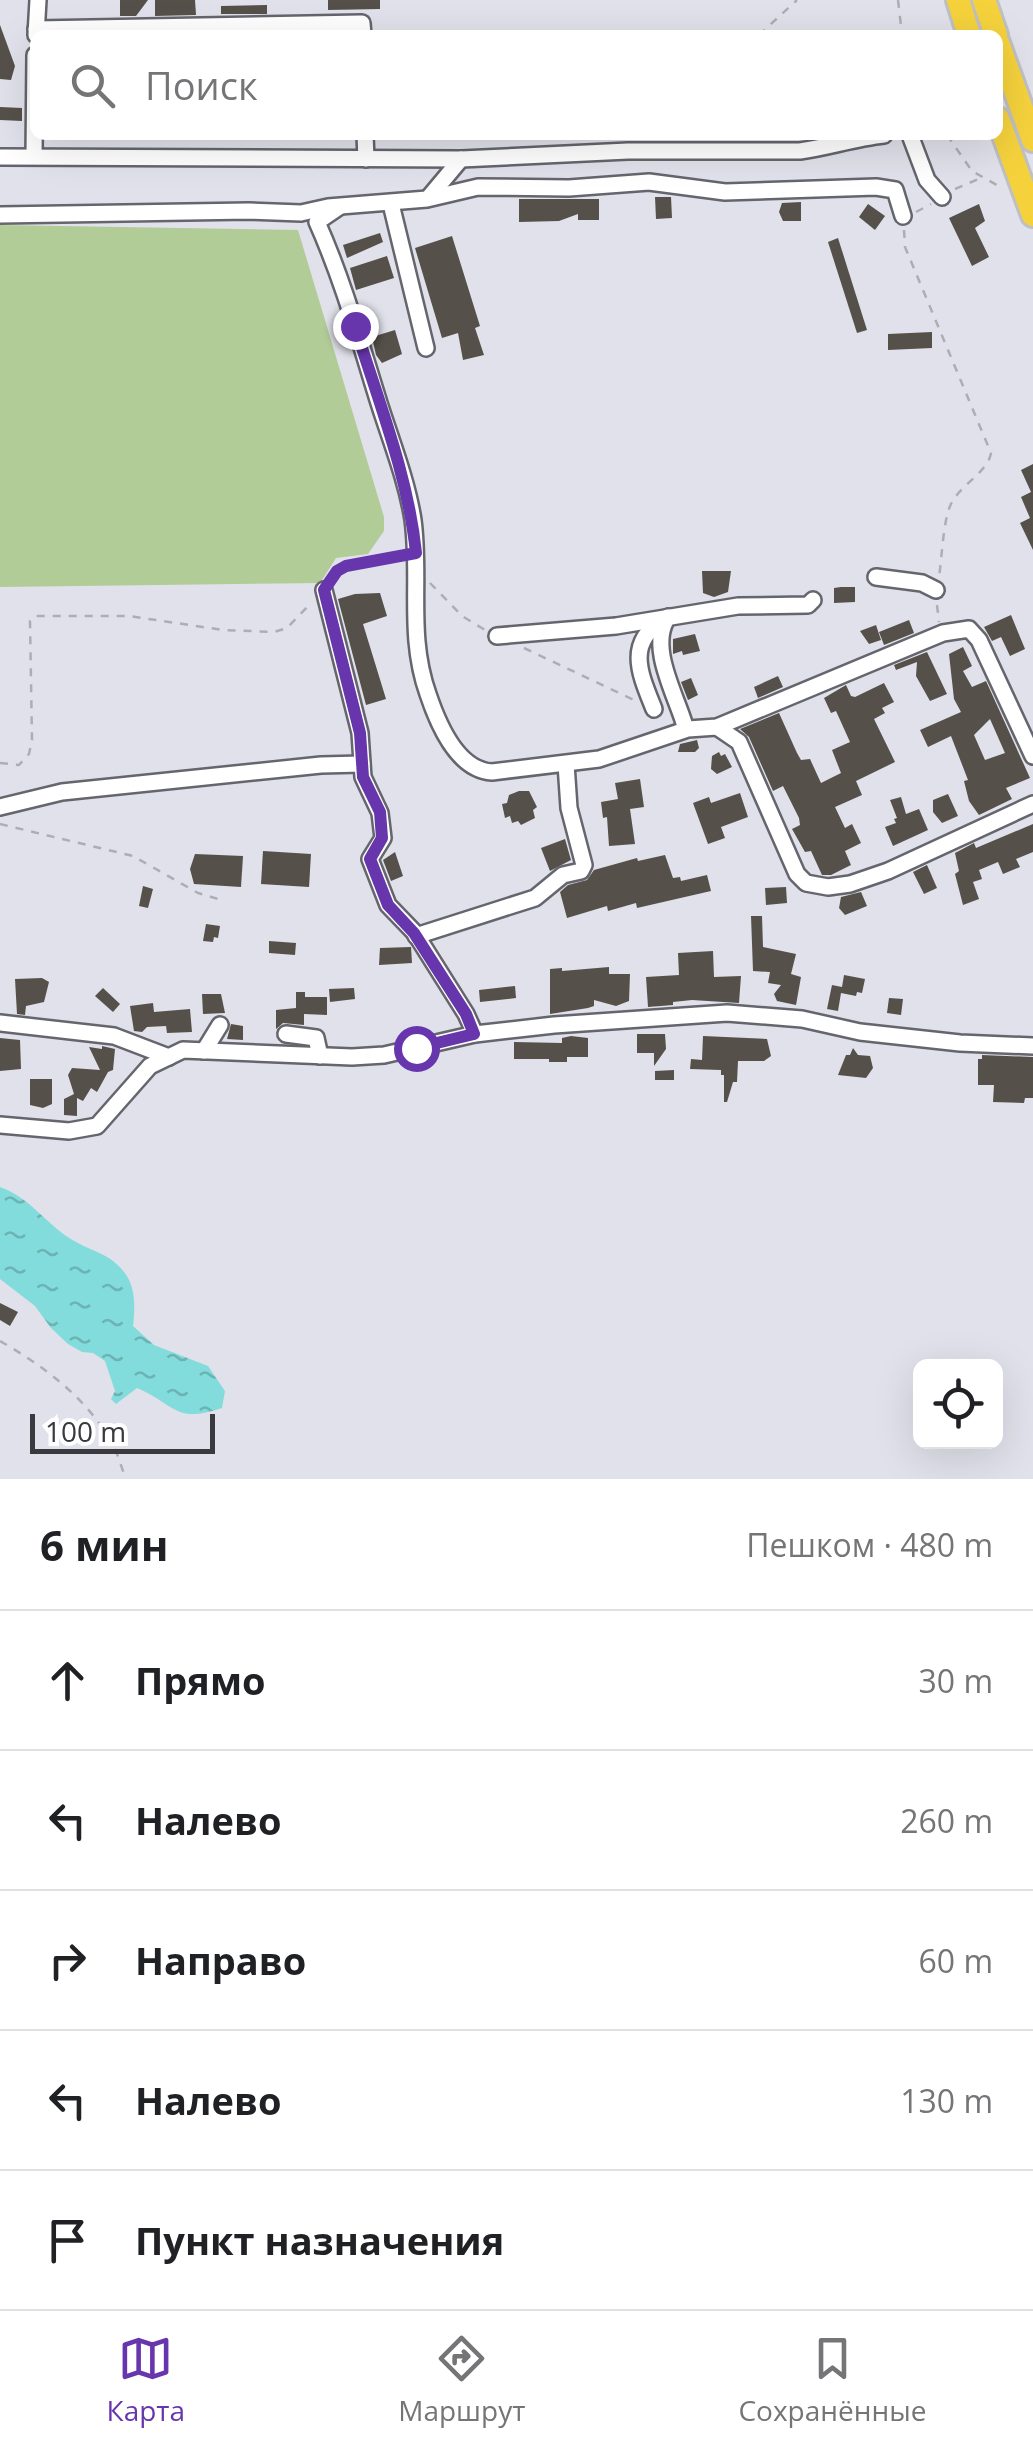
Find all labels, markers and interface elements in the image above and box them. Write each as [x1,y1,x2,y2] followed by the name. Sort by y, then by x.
[30,30,1003,140] search box
[65,58,120,113] icon: search
[145,59,258,111] text: Поиск
[333,304,379,350] route end
[394,1026,440,1072] route start
[913,1359,1003,1449] map controls
[913,1359,1003,1449] button: locate
[30,1409,215,1454] scale bar
[45,1412,126,1450] text: 100 m
[40,1516,168,1573] text: 6 мин
[746,1523,993,1566] text: Пешком · 480 m
[40,1653,95,1708] icon: ahead
[135,1654,266,1706] text: Прямо
[918,1659,993,1702] text: 30 m
[40,1793,95,1848] icon: left
[135,1794,281,1846] text: Налево
[900,1799,993,1842] text: 260 m
[40,1933,95,1988] icon: right
[135,1934,306,1986] text: Направо
[918,1939,993,1982] text: 60 m
[40,2073,95,2128] icon: left
[135,2074,281,2126] text: Налево
[900,2079,993,2122] text: 130 m
[40,2213,95,2268] icon: arrive
[135,2214,504,2266] text: Пункт назначения
[107,2331,185,2429] tab: Карта
[398,2331,525,2429] tab: Маршрут
[738,2331,926,2429] tab: Сохранённые

